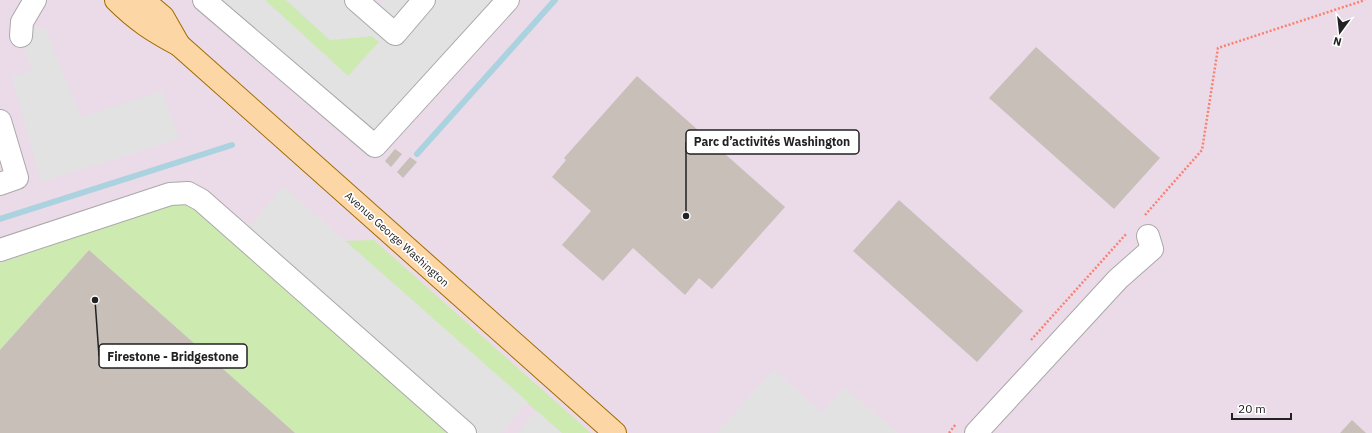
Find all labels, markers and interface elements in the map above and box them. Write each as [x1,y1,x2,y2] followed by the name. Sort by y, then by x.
[1320,12,1360,52] north arrow
[1332,34,1343,49] text: N
[686,130,859,154] callout: Parc d’activités Washington
[694,134,850,149] text: Parc d’activités Washington
[342,188,452,290] street label: Avenue George Washington
[99,344,247,368] callout: Firestone - Bridgestone
[107,349,239,364] text: Firestone - Bridgestone
[1232,395,1291,421] scale bar
[1238,401,1266,416] text: 20 m

